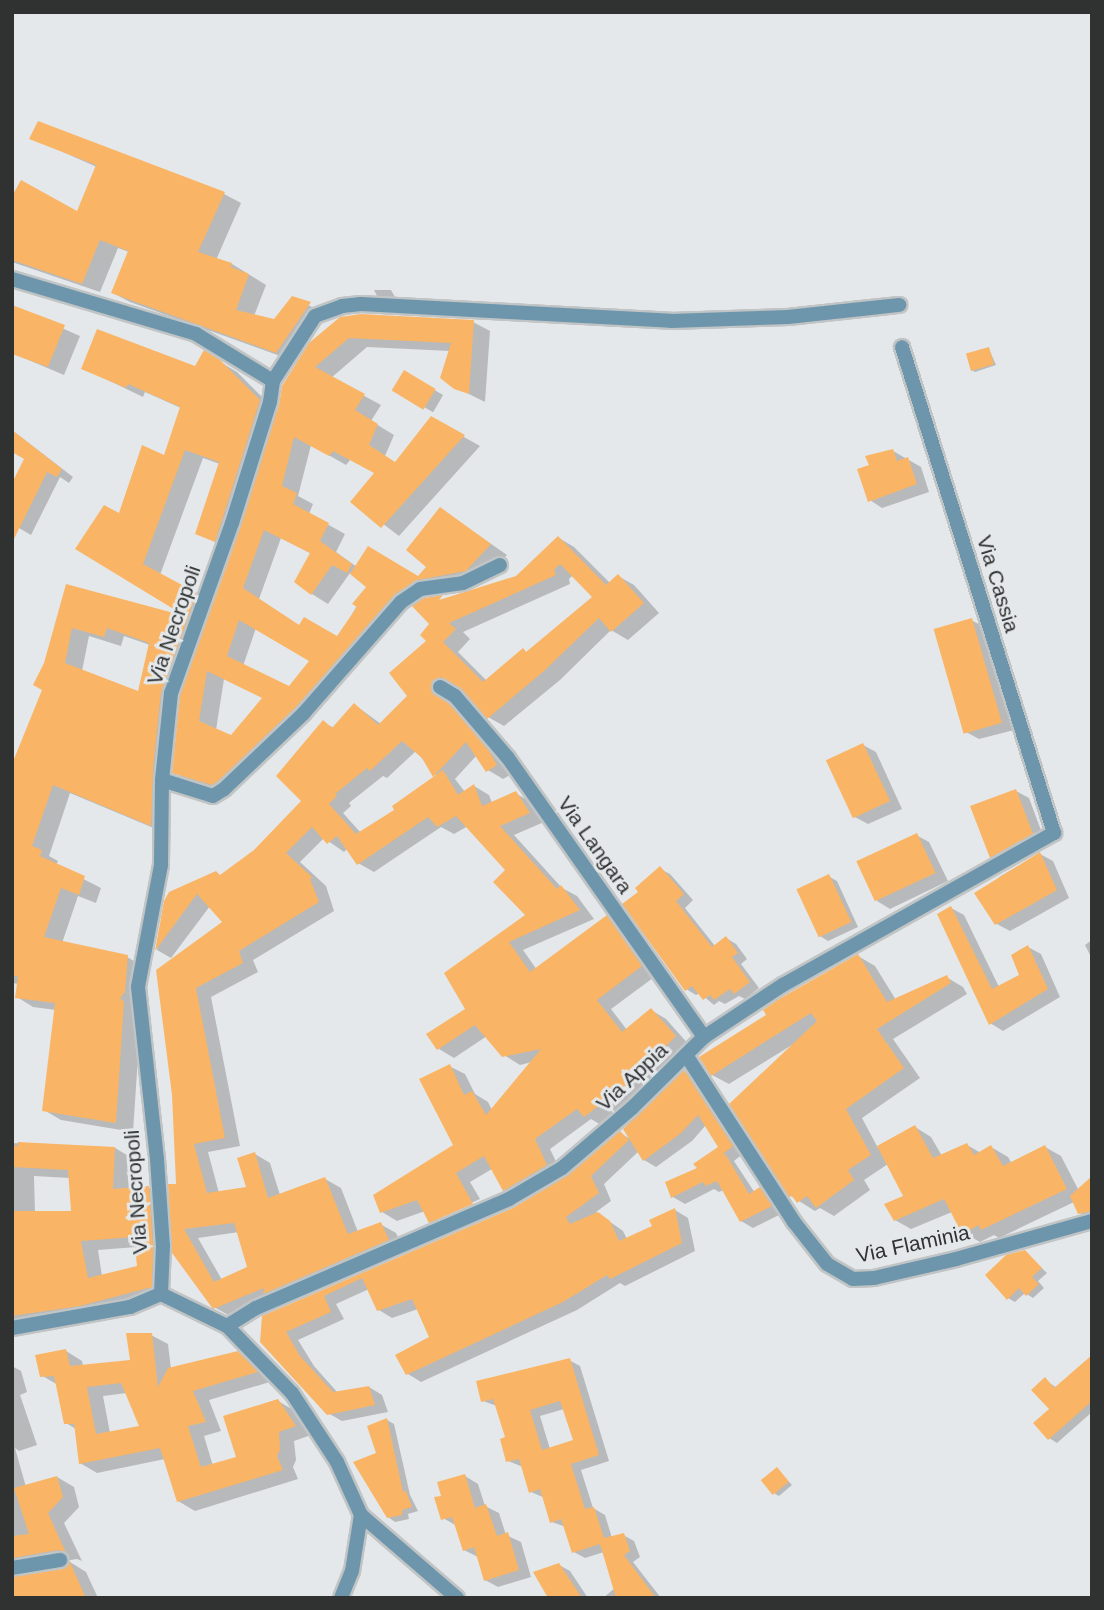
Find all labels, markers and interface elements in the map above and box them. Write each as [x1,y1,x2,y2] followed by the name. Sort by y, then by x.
[971,533,1025,635] street label: Via Cassia
[142,562,206,688] street label: Via Necropoli
[552,792,638,898] street label: Via Langara
[591,1037,673,1117] street label: Via Appia
[119,1129,153,1255] street label: Via Necropoli
[854,1220,972,1268] street label: Via Flaminia

